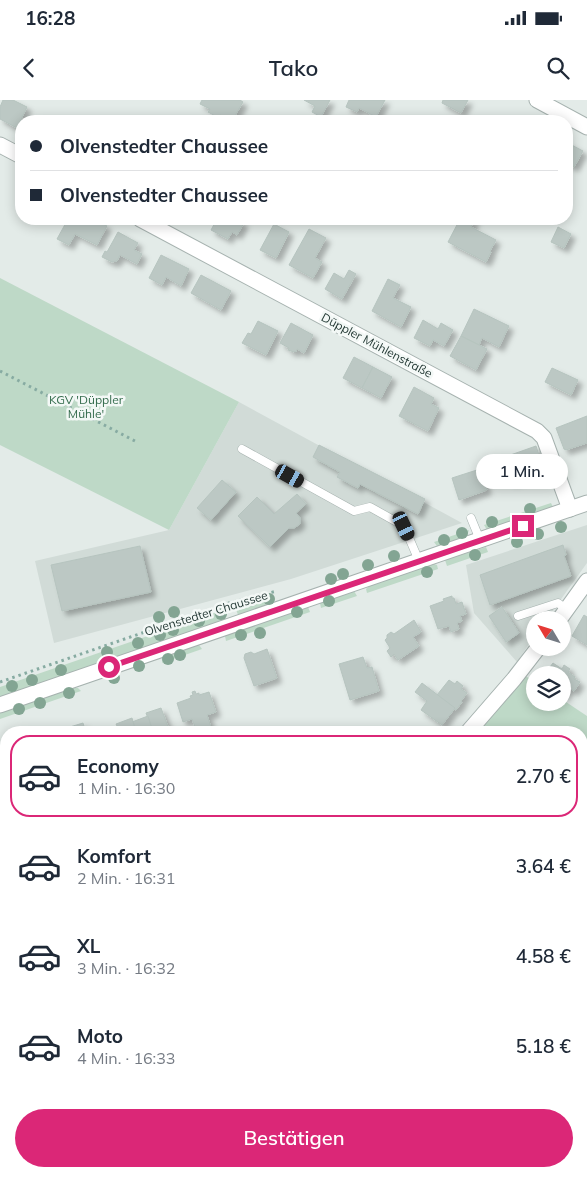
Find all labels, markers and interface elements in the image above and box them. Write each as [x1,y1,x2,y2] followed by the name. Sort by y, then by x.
[25,6,75,30] text: 16:28
[15,54,43,82] icon: back
[269,54,318,82] text: Tako
[544,54,572,82] icon: search
[60,134,268,158] text: Olvenstedter Chaussee
[60,183,268,207] text: Olvenstedter Chaussee
[319,309,435,381] street label: Düppler Mühlenstraße
[49,392,124,421] park label: KGV 'Düppler Mühle'
[477,454,569,488] callout: 1 Min.
[500,461,544,481] text: 1 Min.
[273,462,306,490] car
[390,509,417,543] car
[512,515,534,537] route end
[142,587,270,639] street label: Olvenstedter Chaussee
[526,611,571,656] north arrow
[526,611,571,711] map controls
[98,656,120,678] route start
[526,666,571,711] button: layers
[17,754,62,799] icon: car
[77,754,159,778] text: Economy
[516,764,571,788] text: 2.70 €
[77,778,175,798] text: 1 Min. · 16:30
[17,844,62,889] icon: car
[77,844,151,868] text: Komfort
[516,854,571,878] text: 3.64 €
[77,868,175,888] text: 2 Min. · 16:31
[17,934,62,979] icon: car
[77,934,100,958] text: XL
[516,944,571,968] text: 4.58 €
[77,958,175,978] text: 3 Min. · 16:32
[17,1024,62,1069] icon: car
[77,1024,123,1048] text: Moto
[516,1034,571,1058] text: 5.18 €
[77,1048,175,1068] text: 4 Min. · 16:33
[15,1109,573,1167] button: Bestätigen

